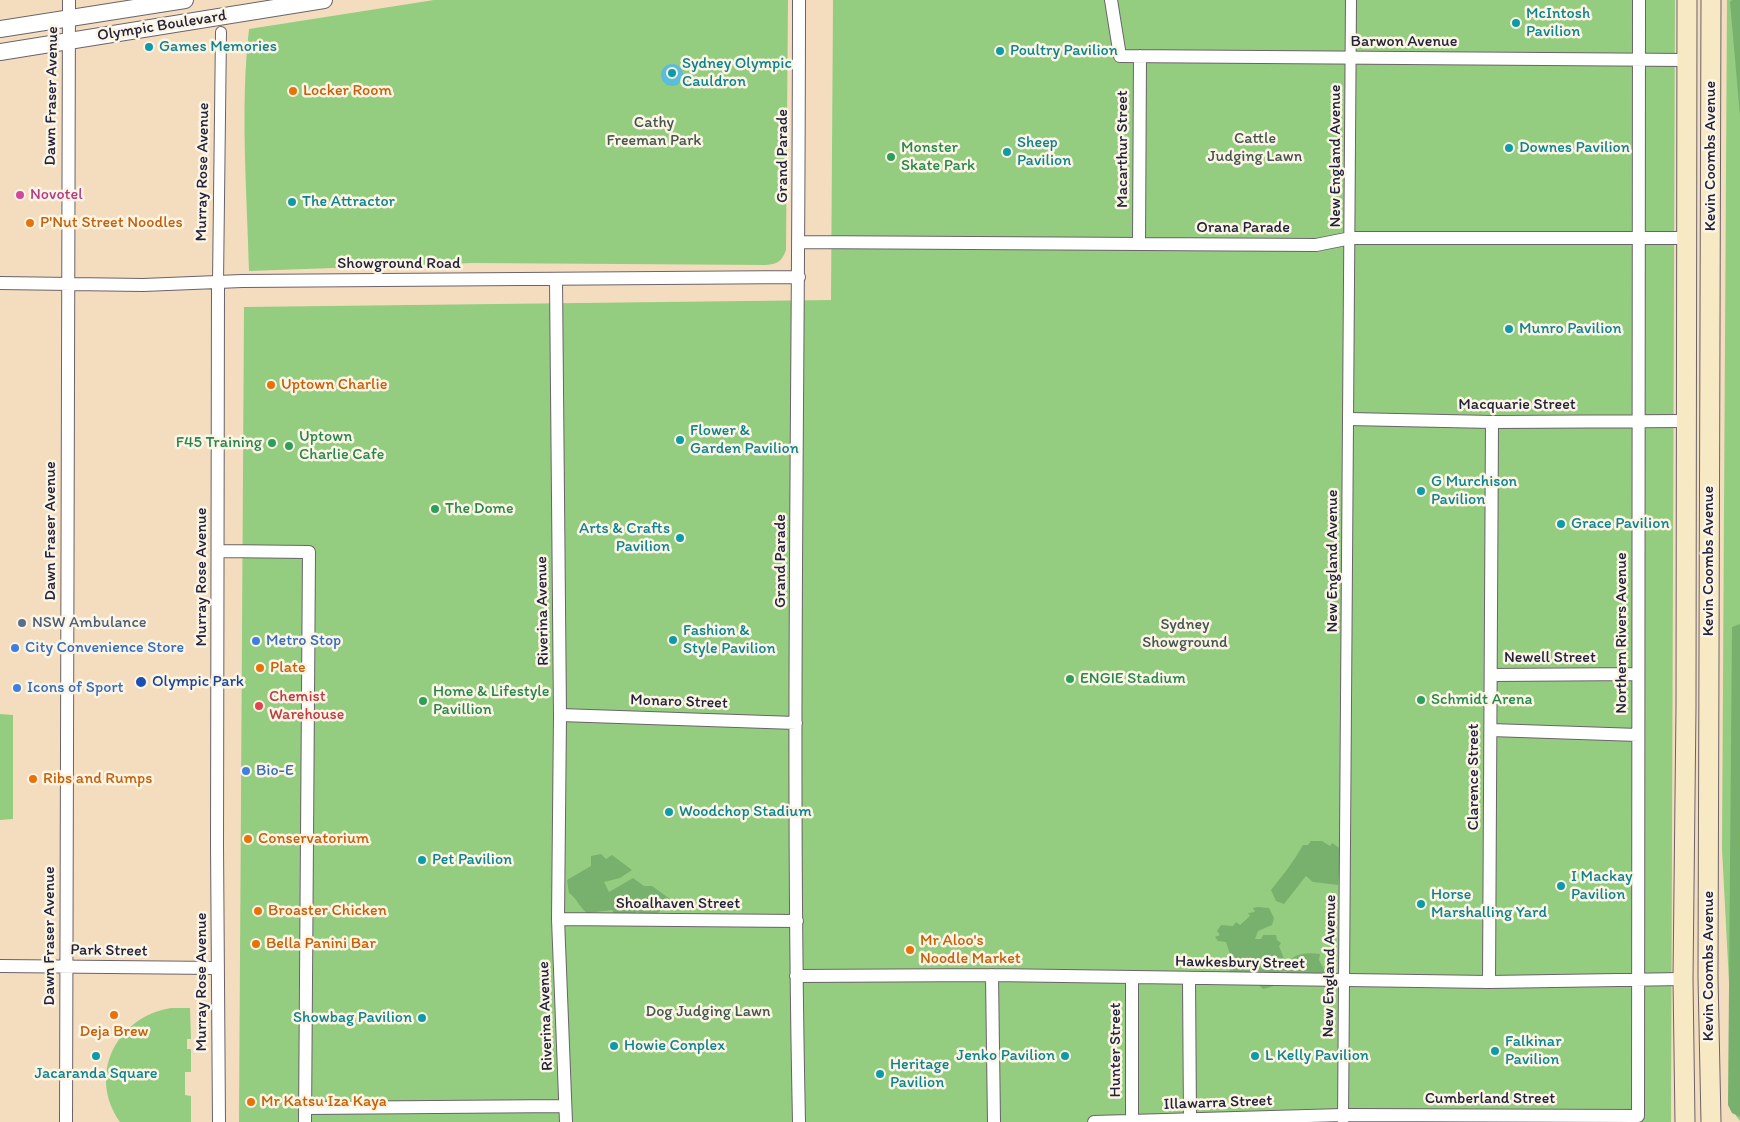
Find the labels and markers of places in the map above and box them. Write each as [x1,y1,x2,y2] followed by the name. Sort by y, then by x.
[1526,4,1590,42] place label: McIntosh Pavilion
[1510,17,1522,29] marker: McIntosh Pavilion
[159,37,277,57] place label: Games Memories
[143,41,155,53] marker: Games Memories
[1010,41,1118,61] place label: Poultry Pavilion
[994,45,1006,57] marker: Poultry Pavilion
[682,54,792,92] place label: Sydney Olympic Cauldron
[666,67,678,79] marker: Sydney Olympic Cauldron
[303,81,392,101] place label: Locker Room
[287,85,299,97] marker: Locker Room
[1017,133,1071,171] place label: Sheep Pavilion
[901,138,975,176] place label: Monster Skate Park
[1519,138,1630,158] place label: Downes Pavilion
[1503,142,1515,154] marker: Downes Pavilion
[1001,146,1013,158] marker: Sheep Pavilion
[885,151,897,163] marker: Monster Skate Park
[30,185,83,205] place label: Novotel
[14,189,26,201] marker: Novotel
[302,192,395,212] place label: The Attractor
[286,196,298,208] marker: The Attractor
[40,213,183,233] place label: P'Nut Street Noodles
[24,217,36,229] marker: P'Nut Street Noodles
[1519,319,1621,339] place label: Munro Pavilion
[1503,323,1515,335] marker: Munro Pavilion
[281,375,387,395] place label: Uptown Charlie
[265,379,277,391] marker: Uptown Charlie
[690,421,799,459] place label: Flower & Garden Pavilion
[299,427,384,465] place label: Uptown Charlie Cafe
[176,433,262,453] place label: F45 Training
[674,434,686,446] marker: Flower & Garden Pavilion
[266,437,278,449] marker: F45 Training
[283,440,295,452] marker: Uptown Charlie Cafe
[1431,472,1517,510] place label: G Murchison Pavilion
[1415,485,1427,497] marker: G Murchison Pavilion
[445,499,514,519] place label: The Dome
[429,503,441,515] marker: The Dome
[1571,514,1669,534] place label: Grace Pavilion
[1555,518,1567,530] marker: Grace Pavilion
[579,519,670,557] place label: Arts & Crafts Pavilion
[674,532,686,544] marker: Arts & Crafts Pavilion
[32,613,146,633] place label: NSW Ambulance
[16,617,28,629] marker: NSW Ambulance
[683,621,776,659] place label: Fashion & Style Pavilion
[266,631,341,651] place label: Metro Stop
[667,634,679,646] marker: Fashion & Style Pavilion
[250,635,262,647] marker: Metro Stop
[25,638,184,658] place label: City Convenience Store
[9,642,21,654] marker: City Convenience Store
[270,658,306,678] place label: Plate
[254,662,266,674] marker: Plate
[1080,669,1186,689] place label: ENGIE Stadium
[152,672,244,692] place label: Olympic Park
[1064,673,1076,685] marker: ENGIE Stadium
[134,675,148,689] marker: Olympic Park
[27,678,123,698] place label: Icons of Sport
[11,682,23,694] marker: Icons of Sport
[433,682,550,720] place label: Home & Lifestyle Pavillion
[269,687,344,725] place label: Chemist Warehouse
[1431,690,1532,710] place label: Schmidt Arena
[1415,694,1427,706] marker: Schmidt Arena
[417,695,429,707] marker: Home & Lifestyle Pavillion
[253,700,265,712] marker: Chemist Warehouse
[256,761,294,781] place label: Bio-E
[240,765,252,777] marker: Bio-E
[43,769,152,789] place label: Ribs and Rumps
[27,773,39,785] marker: Ribs and Rumps
[679,802,812,822] place label: Woodchop Stadium
[663,806,675,818] marker: Woodchop Stadium
[258,829,369,849] place label: Conservatorium
[242,833,254,845] marker: Conservatorium
[432,850,512,870] place label: Pet Pavilion
[416,854,428,866] marker: Pet Pavilion
[1571,867,1633,905] place label: I Mackay Pavilion
[1555,880,1567,892] marker: I Mackay Pavilion
[1431,885,1547,923] place label: Horse Marshalling Yard
[1415,898,1427,910] marker: Horse Marshalling Yard
[268,901,387,921] place label: Broaster Chicken
[252,905,264,917] marker: Broaster Chicken
[920,931,1021,969] place label: Mr Aloo's Noodle Market
[266,934,376,954] place label: Bella Panini Bar
[250,938,262,950] marker: Bella Panini Bar
[904,944,916,956] marker: Mr Aloo's Noodle Market
[293,1008,412,1028] place label: Showbag Pavilion
[108,1009,120,1021] marker: Deja Brew
[416,1012,428,1024] marker: Showbag Pavilion
[80,1022,148,1042] place label: Deja Brew
[1505,1032,1562,1070] place label: Falkinar Pavilion
[624,1036,725,1056] place label: Howie Conplex
[608,1040,620,1052] marker: Howie Conplex
[1489,1045,1501,1057] marker: Falkinar Pavilion
[956,1046,1055,1066] place label: Jenko Pavilion
[1265,1046,1369,1066] place label: L Kelly Pavilion
[90,1050,102,1062] marker: Jacaranda Square
[1059,1050,1071,1062] marker: Jenko Pavilion
[1249,1050,1261,1062] marker: L Kelly Pavilion
[890,1055,949,1093] place label: Heritage Pavilion
[34,1064,158,1084] place label: Jacaranda Square
[874,1068,886,1080] marker: Heritage Pavilion
[261,1092,387,1112] place label: Mr Katsu Iza Kaya
[245,1096,257,1108] marker: Mr Katsu Iza Kaya

